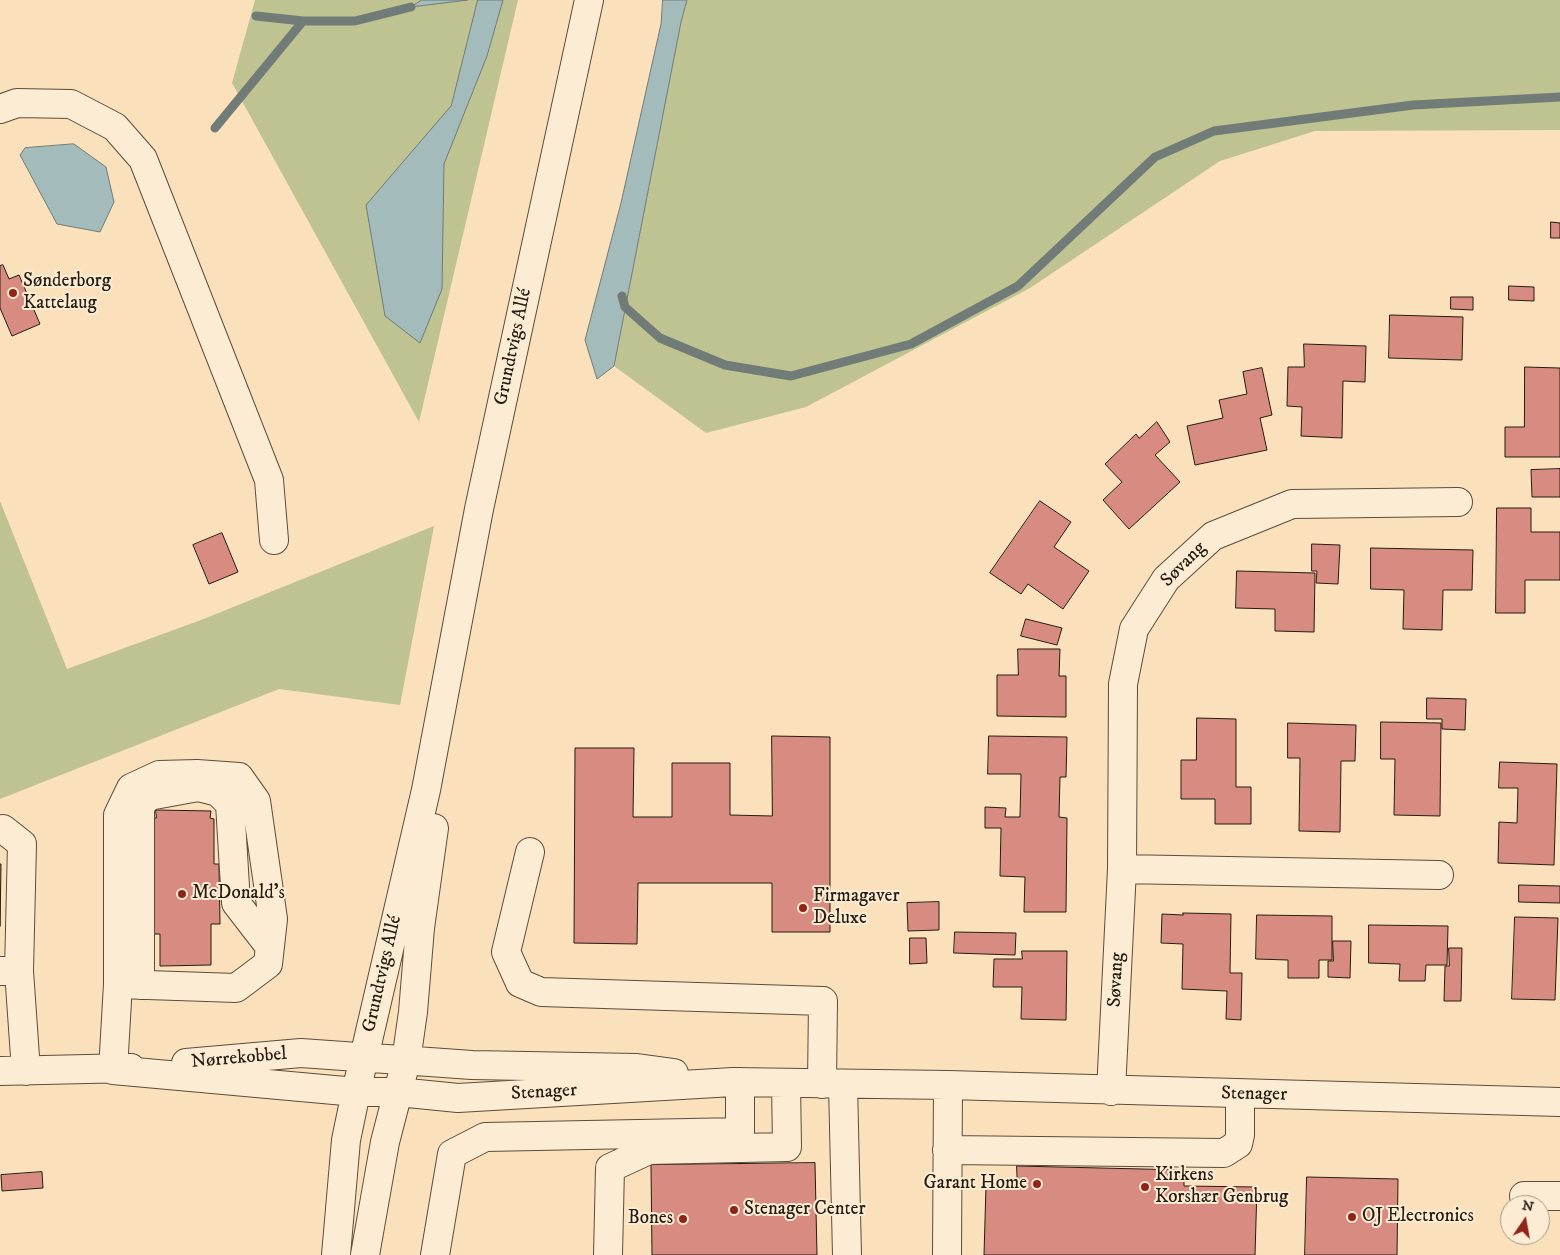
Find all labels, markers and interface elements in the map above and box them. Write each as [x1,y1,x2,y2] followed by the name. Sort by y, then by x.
[23,271,111,315] place label: Sønderborg Kattelaug
[490,286,538,408] street label: Grundtvigs Allé
[7,287,19,299] marker: Sønderborg Kattelaug
[1157,538,1211,592] street label: Søvang
[192,883,285,905] place label: McDonald's
[813,886,899,930] place label: Firmagaver Deluxe
[176,888,188,900] marker: McDonald's
[797,902,809,914] marker: Firmagaver Deluxe
[358,913,408,1035] street label: Grundtvigs Allé
[1104,952,1130,1008] street label: Søvang
[190,1043,288,1075] street label: Nørrekobbel
[510,1080,578,1106] street label: Stenager
[1221,1083,1287,1107] street label: Stenager
[1155,1165,1288,1209] place label: Kirkens Korshær Genbrug
[924,1173,1027,1195] place label: Garant Home
[1031,1178,1043,1190] marker: Garant Home
[1139,1181,1151,1193] marker: Kirkens Korshær Genbrug
[1500,1195,1550,1245] north arrow
[1520,1196,1535,1216] text: N
[744,1199,866,1221] place label: Stenager Center
[728,1204,740,1216] marker: Stenager Center
[1362,1206,1474,1228] place label: OJ Electronics
[628,1208,673,1230] place label: Bones
[1346,1211,1358,1223] marker: OJ Electronics
[677,1213,689,1225] marker: Bones

